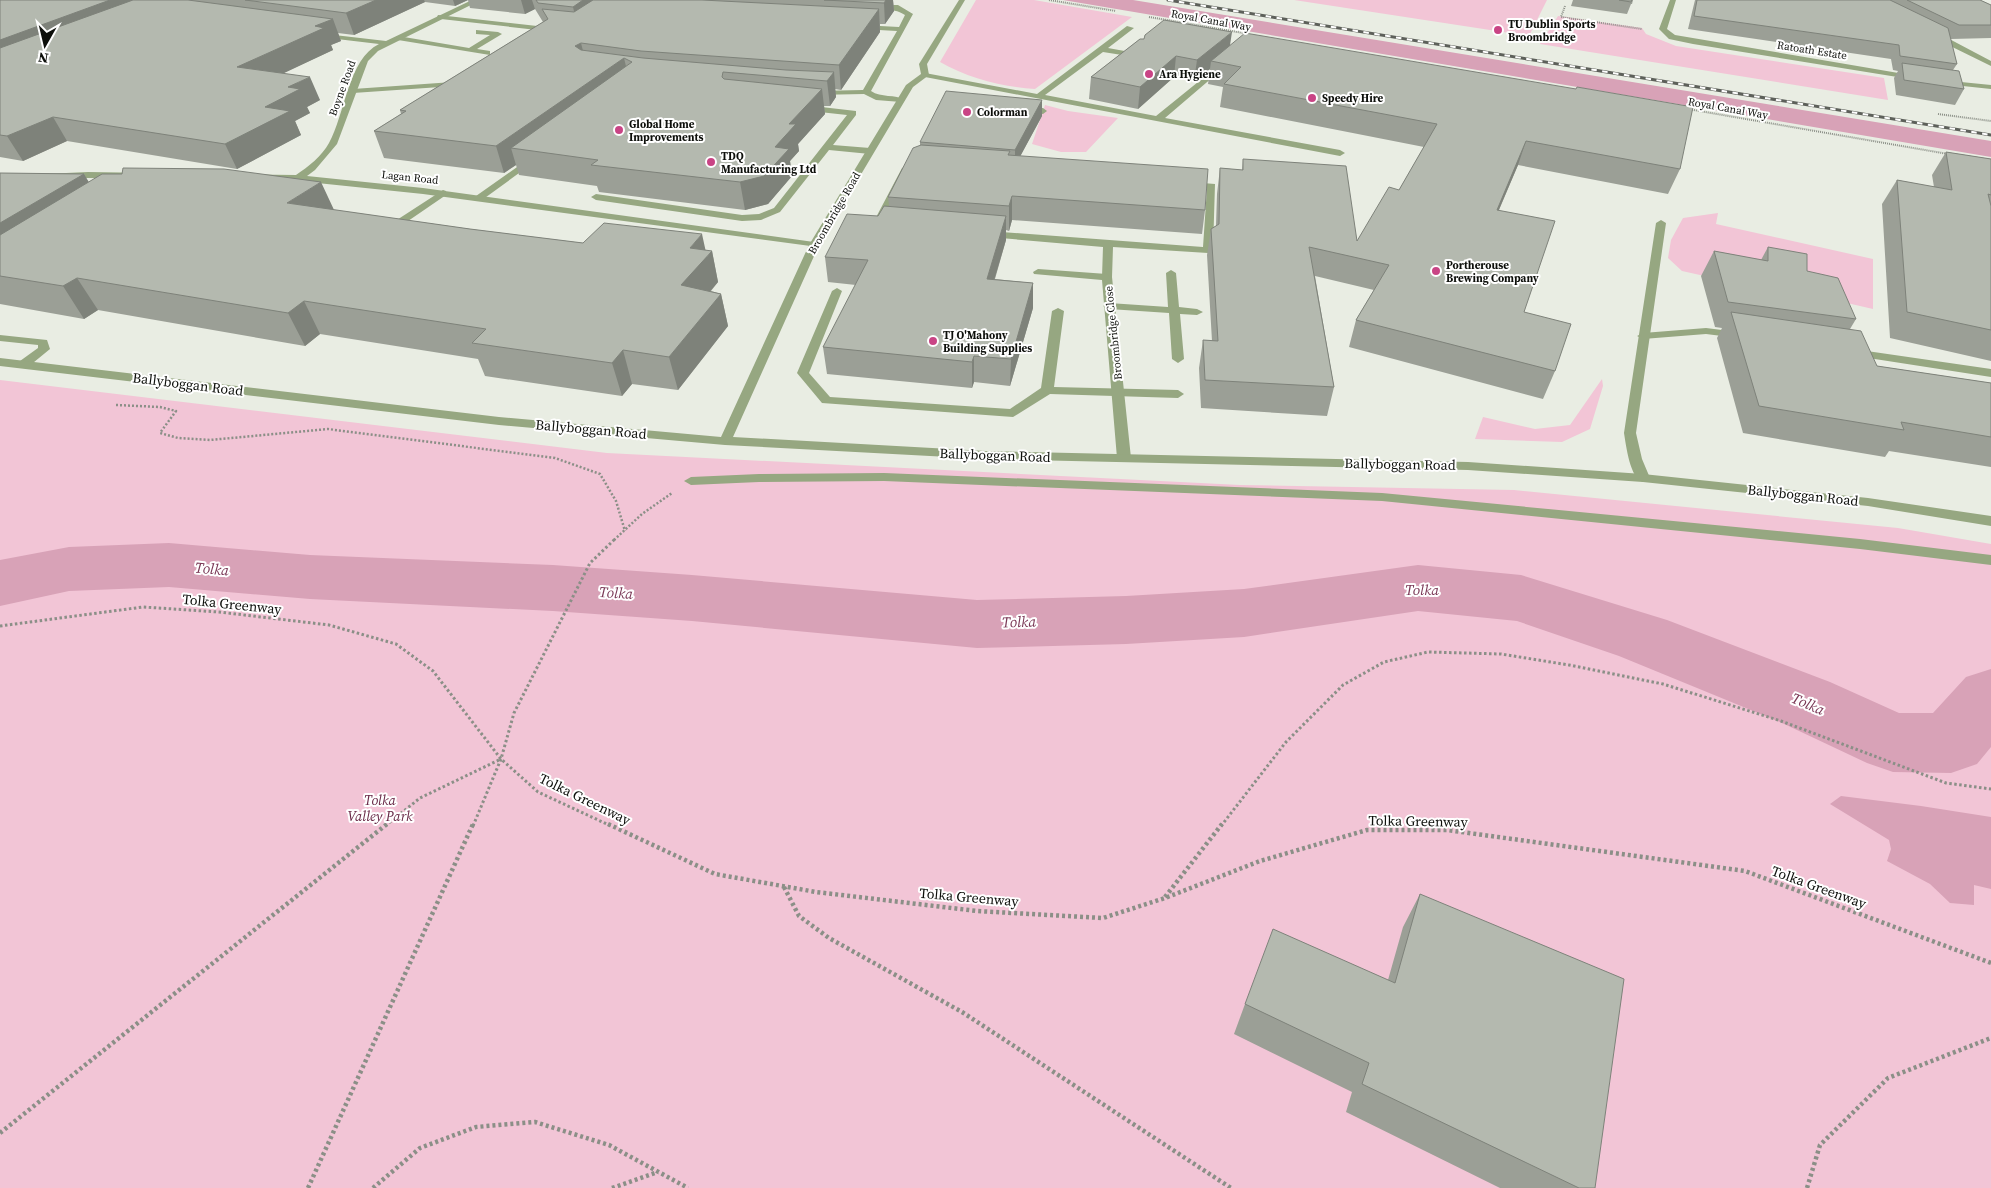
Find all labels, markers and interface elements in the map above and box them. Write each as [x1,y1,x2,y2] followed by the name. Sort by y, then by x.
[1170,6,1252,35] street label: Royal Canal Way
[1508,17,1596,45] place label: TU Dublin Sports Broombridge
[20,20,70,70] north arrow
[1492,24,1504,36] marker: TU Dublin Sports Broombridge
[1776,38,1848,63] street label: Ratoath Estate
[37,47,50,68] text: N
[325,58,360,118] street label: Boyne Road
[1159,67,1221,82] place label: Ara Hygiene
[1143,68,1155,80] marker: Ara Hygiene
[1322,91,1384,106] place label: Speedy Hire
[1306,92,1318,104] marker: Speedy Hire
[1687,94,1769,123] street label: Royal Canal Way
[977,105,1028,120] place label: Colorman
[961,106,973,118] marker: Colorman
[629,117,704,145] place label: Global Home Improvements
[613,124,625,136] marker: Global Home Improvements
[721,149,817,177] place label: TDQ Manufacturing Ltd
[705,156,717,168] marker: TDQ Manufacturing Ltd
[381,167,440,188] street label: Lagan Road
[805,169,864,257] street label: Broombridge Road
[1446,258,1539,286] place label: Portherouse Brewing Company
[1430,265,1442,277] marker: Portherouse Brewing Company
[1101,285,1126,381] street label: Broombridge Close
[943,328,1032,356] place label: TJ O'Mahony Building Supplies
[927,335,939,347] marker: TJ O'Mahony Building Supplies
[131,367,245,401] street label: Ballyboggan Road
[535,414,647,444] street label: Ballyboggan Road
[939,443,1051,467] street label: Ballyboggan Road
[1344,453,1456,475] street label: Ballyboggan Road
[1747,479,1859,511] street label: Ballyboggan Road
[194,557,230,580] water label: Tolka
[1405,579,1439,600] water label: Tolka
[598,581,634,604] water label: Tolka
[181,589,283,619] street label: Tolka Greenway
[1002,610,1037,633] water label: Tolka
[1788,687,1828,720] water label: Tolka
[536,768,635,830] street label: Tolka Greenway
[347,790,413,826] park label: Tolka Valley Park
[1368,810,1469,832] street label: Tolka Greenway
[1769,861,1870,914] street label: Tolka Greenway
[919,883,1020,911] street label: Tolka Greenway

